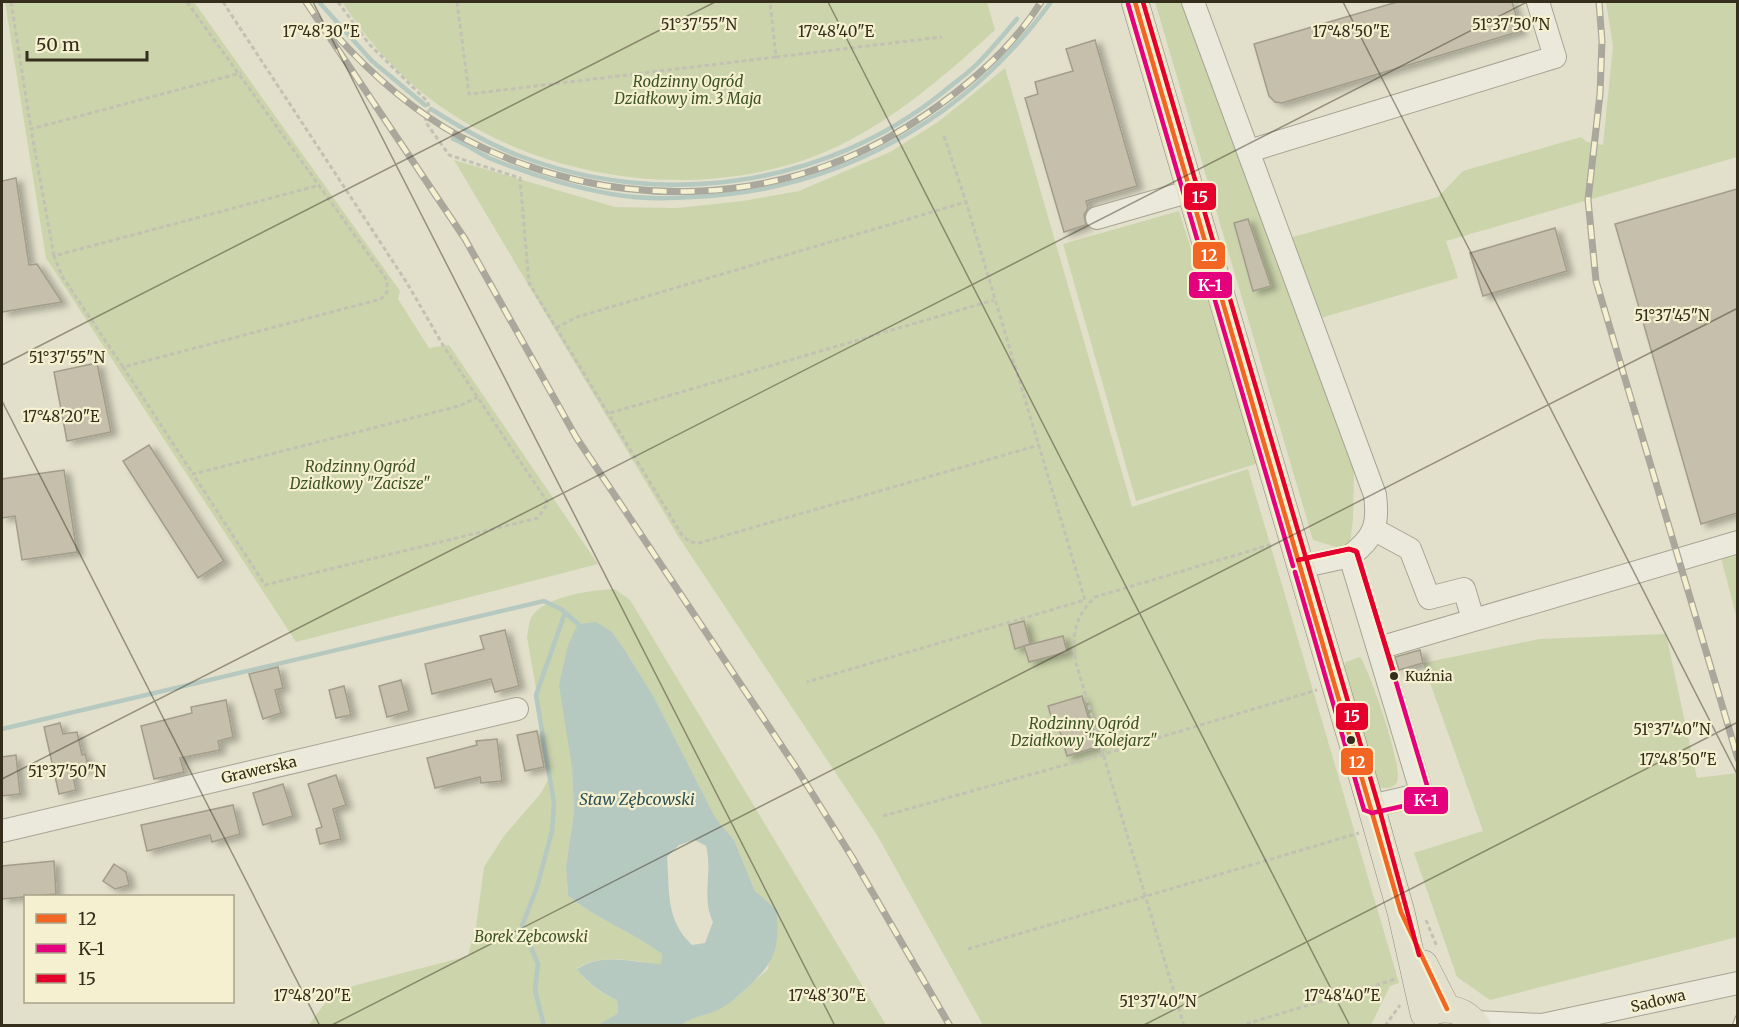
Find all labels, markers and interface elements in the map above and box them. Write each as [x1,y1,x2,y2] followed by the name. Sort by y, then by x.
[661,15,738,34] text: 51°37'55"N
[1472,15,1550,34] text: 51°37'50"N
[283,22,360,41] text: 17°48'30"E
[798,22,875,41] text: 17°48'40"E
[1313,22,1390,41] text: 17°48'50"E
[27,24,147,62] scale bar
[36,33,80,56] text: 50 m
[613,72,762,108] park label: Rodzinny Ogród Działkowy im. 3 Maja
[1183,182,1217,211] line badge: 15
[1192,187,1208,207] text: 15
[1192,241,1226,270] line badge: 12
[1201,245,1217,265] text: 12
[1188,271,1233,299] line badge: K-1
[1198,275,1223,295] text: K-1
[1634,306,1710,325] text: 51°37'45"N
[29,348,106,367] text: 51°37'55"N
[22,407,100,426] text: 17°48'20"E
[289,457,430,493] park label: Rodzinny Ogród Działkowy "Zacisze"
[1405,667,1453,685] place label: Kuźnia
[1388,670,1400,682] marker: Kuźnia
[1335,702,1369,731] line badge: 15
[1344,706,1360,726] text: 15
[1010,714,1158,750] park label: Rodzinny Ogród Działkowy "Kolejarz"
[1633,720,1711,739] text: 51°37'40"N
[1345,734,1357,746] unlabelled marker
[1340,747,1374,776] line badge: 12
[1640,750,1717,769] text: 17°48'50"E
[219,752,298,787] street label: Grawerska
[1349,752,1365,772] text: 12
[28,762,106,781] text: 51°37'50"N
[1403,786,1449,815] line badge: K-1
[579,789,695,809] water label: Staw Zębcowski
[1414,790,1439,810] text: K-1
[24,895,234,1003] legend
[78,907,97,930] text: 12
[474,927,588,946] park label: Borek Zębcowski
[78,937,105,960] text: K-1
[78,967,96,990] text: 15
[1629,985,1687,1016] street label: Sadowa
[273,986,351,1005] text: 17°48'20"E
[789,986,866,1005] text: 17°48'30"E
[1304,986,1381,1005] text: 17°48'40"E
[1119,992,1197,1011] text: 51°37'40"N

